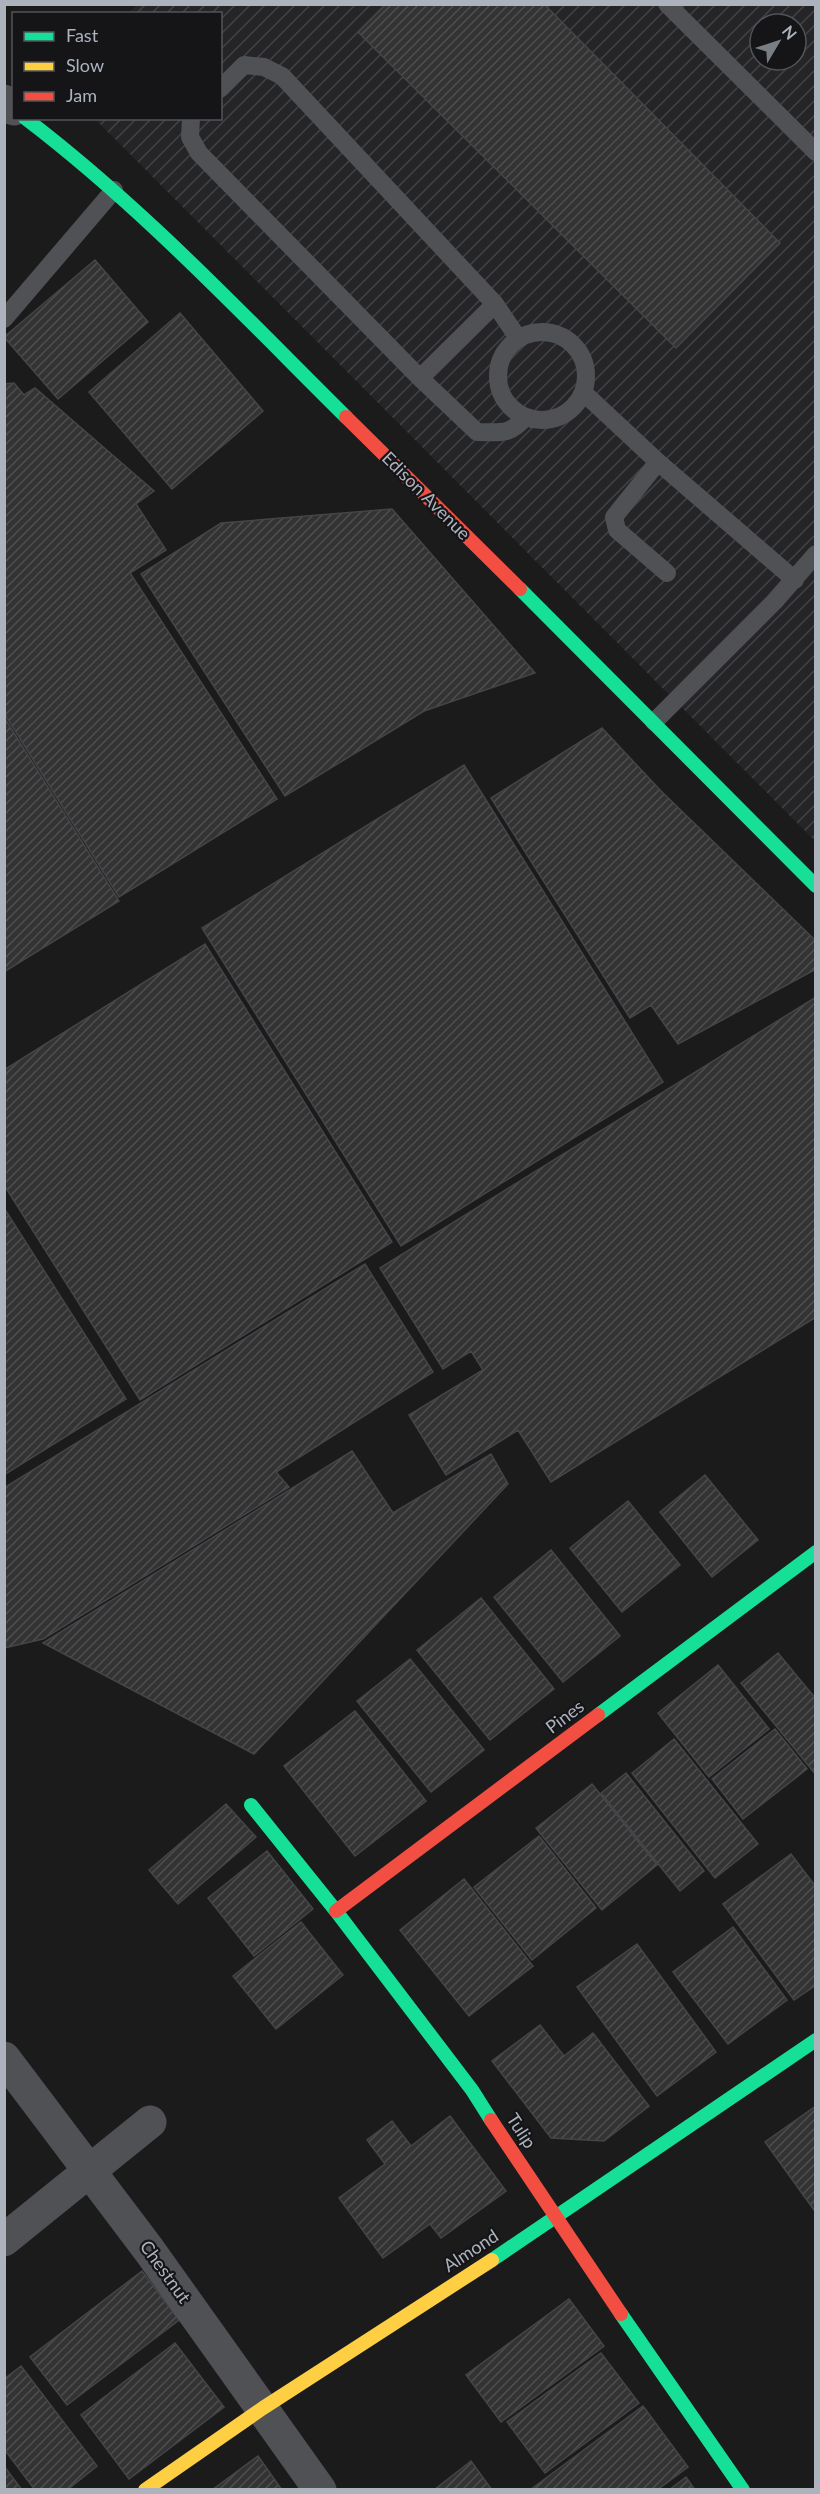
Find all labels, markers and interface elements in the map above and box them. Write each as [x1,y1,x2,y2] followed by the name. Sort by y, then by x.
[12,12,222,120] legend
[748,12,808,72] north arrow
[779,21,801,43] text: N
[66,24,99,46] text: Fast
[66,54,104,76] text: Slow
[66,84,97,106] text: Jam
[378,446,476,544] street label: Edison Avenue
[541,1695,588,1738] street label: Pines
[502,2109,541,2152] street label: Tulip
[439,2224,502,2276] street label: Almond
[136,2236,196,2308] street label: Chestnut

